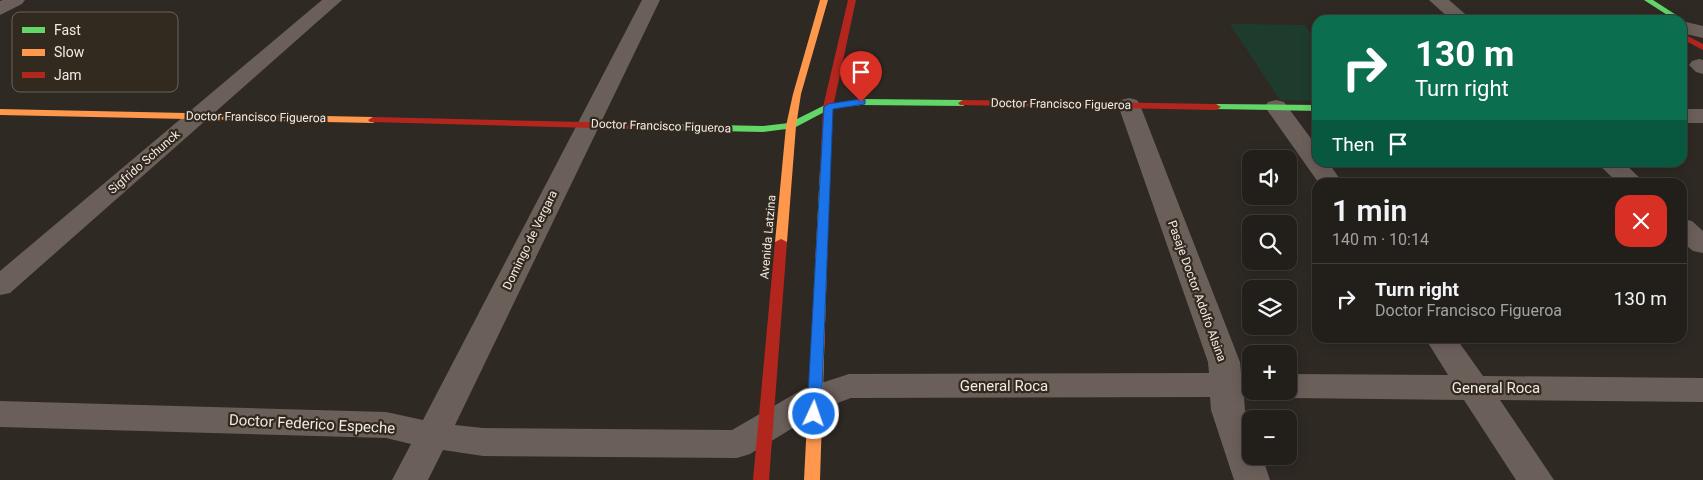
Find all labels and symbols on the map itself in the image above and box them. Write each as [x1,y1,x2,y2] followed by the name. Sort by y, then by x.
[12,12,178,92] legend
[54,22,81,38] text: Fast
[54,44,85,60] text: Slow
[840,51,882,102] pin
[54,67,82,83] text: Jam
[991,96,1131,112] street label: Doctor Francisco Figueroa
[186,109,326,125] street label: Doctor Francisco Figueroa
[591,117,731,135] street label: Doctor Francisco Figueroa
[105,127,183,197] street label: Sigfrido Schunck
[500,188,560,292] street label: Domingo de Vergara
[757,194,779,280] street label: Avenida Latzina
[1165,219,1229,363] street label: Pasaje Doctor Adolfo Alsina
[960,377,1048,395] street label: General Roca
[1452,379,1540,397] street label: General Roca
[787,387,839,439] position arrow
[228,411,396,437] street label: Doctor Federico Espeche

